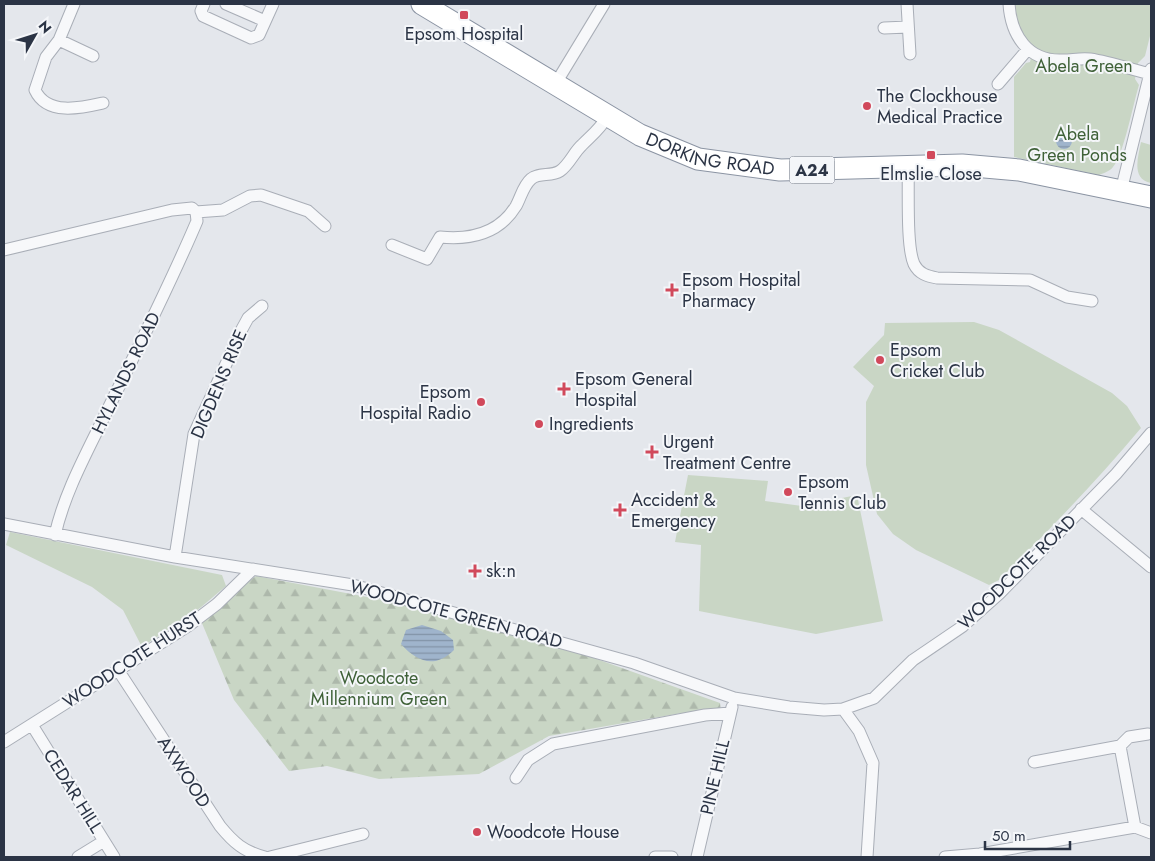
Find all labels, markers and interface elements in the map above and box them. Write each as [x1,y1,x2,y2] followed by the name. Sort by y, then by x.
[458,9,470,21] marker: Epsom Hospital
[10,10,60,60] north arrow
[34,16,56,37] text: N
[405,21,523,47] place label: Epsom Hospital
[1035,53,1133,79] park label: Abela Green
[877,83,1002,130] place label: The Clockhouse Medical Practice
[861,100,873,112] marker: The Clockhouse Medical Practice
[1027,121,1127,168] park label: Abela Green Ponds
[642,126,776,182] street label: DORKING ROAD
[925,149,937,161] marker: Elmslie Close
[790,156,834,184] road number: A24
[880,161,982,187] place label: Elmslie Close
[682,267,801,314] place label: Epsom Hospital Pharmacy
[666,284,678,296] marker: Epsom Hospital Pharmacy
[85,308,167,438] street label: HYLANDS ROAD
[184,325,254,443] street label: DIGDENS RISE
[890,337,985,384] place label: Epsom Cricket Club
[874,354,886,366] marker: Epsom Cricket Club
[575,366,693,413] place label: Epsom General Hospital
[360,379,471,426] place label: Epsom Hospital Radio
[557,382,571,396] marker: Epsom General Hospital
[475,396,487,408] marker: Epsom Hospital Radio
[549,411,634,437] place label: Ingredients
[533,418,545,430] marker: Ingredients
[663,429,791,476] place label: Urgent Treatment Centre
[645,445,659,459] marker: Urgent Treatment Centre
[798,469,886,516] place label: Epsom Tennis Club
[782,486,794,498] marker: Epsom Tennis Club
[631,487,716,534] place label: Accident & Emergency
[613,503,627,517] marker: Accident & Emergency
[952,509,1082,635] street label: WOODCOTE ROAD
[486,558,516,584] place label: sk:n
[468,564,482,578] marker: sk:n
[347,573,565,655] street label: WOODCOTE GREEN ROAD
[58,605,207,715] street label: WOODCOTE HURST
[310,665,448,712] park label: Woodcote Millennium Green
[151,731,217,813] street label: AXWOOD
[694,737,736,817] street label: PINE HILL
[37,744,109,838] street label: CEDAR HILL
[985,818,1070,850] scale bar
[487,819,619,845] place label: Woodcote House
[992,825,1026,847] text: 50 m
[471,826,483,838] marker: Woodcote House

